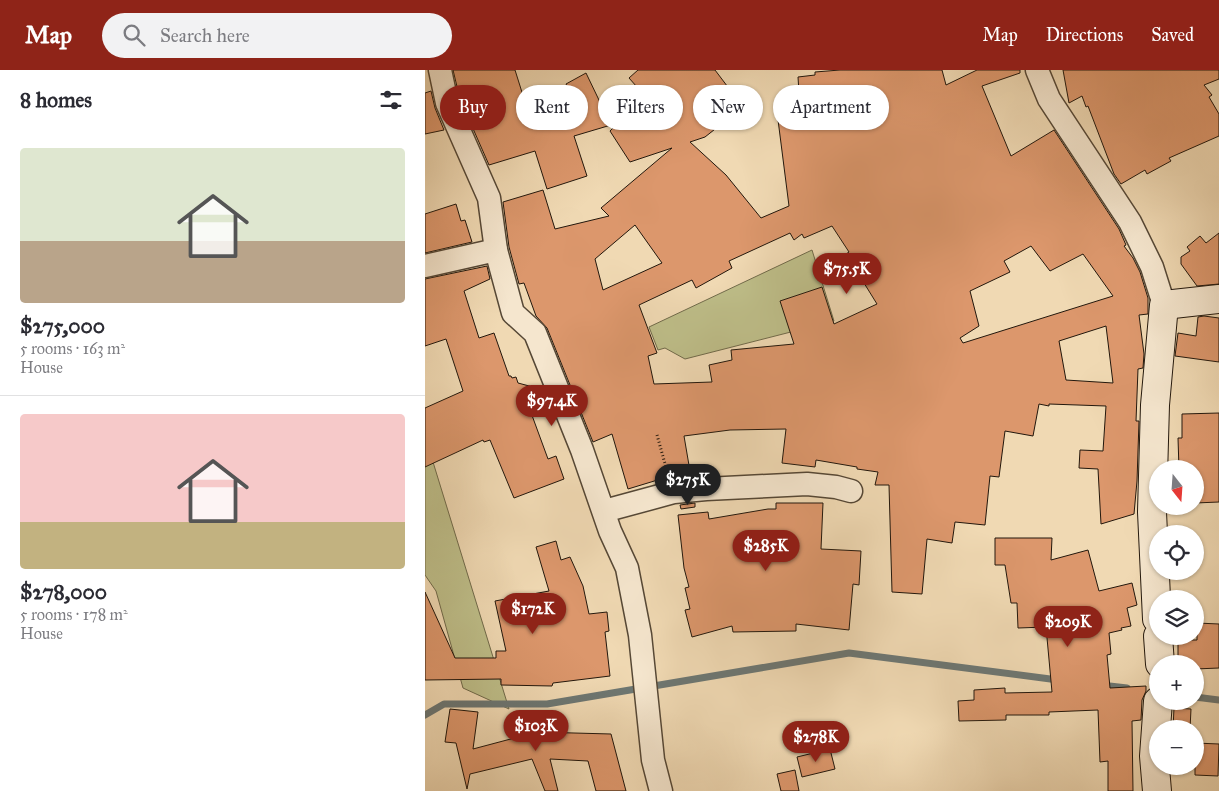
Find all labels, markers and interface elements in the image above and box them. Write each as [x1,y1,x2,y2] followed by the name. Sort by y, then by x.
[102,13,452,58] search box
[25,20,72,50] text: Map
[120,21,148,49] icon: search
[160,24,250,47] text: Search here
[982,24,1018,46] text: Map
[1046,24,1123,46] text: Directions
[1151,24,1194,46] text: Saved
[440,85,506,130] chip: Buy
[516,85,588,130] chip: Rent
[598,85,683,130] chip: Filters
[693,85,763,130] chip: New
[773,85,889,130] chip: Apartment
[377,86,405,114] icon: filters
[20,87,92,113] text: 8 homes
[168,181,258,271] icon: home
[806,252,888,295] pin: $75.5K
[823,259,871,278] text: $75.5K
[20,313,105,339] text: $275,000
[20,339,125,358] text: 5 rooms · 163 m²
[20,358,63,377] text: House
[511,384,593,427] pin: $97.4K
[527,391,577,410] text: $97.4K
[168,446,258,536] icon: home
[1149,460,1204,515] north arrow
[1149,460,1204,775] map controls
[653,464,723,506] pin: $275K
[666,470,710,489] text: $275K
[1149,525,1204,580] button: locate
[731,530,801,572] pin: $285K
[744,536,788,555] text: $285K
[20,579,107,605] text: $278,000
[1149,590,1204,645] button: layers
[498,592,568,635] pin: $172K
[511,599,555,618] text: $172K
[20,605,128,624] text: 5 rooms · 178 m²
[1033,606,1103,648] pin: $209K
[1045,612,1091,631] text: $209K
[20,624,63,643] text: House
[1149,655,1204,710] button: +
[501,710,571,752] pin: $103K
[515,716,557,735] text: $103K
[781,720,851,763] pin: $278K
[1149,720,1204,775] button: −
[793,727,839,746] text: $278K

